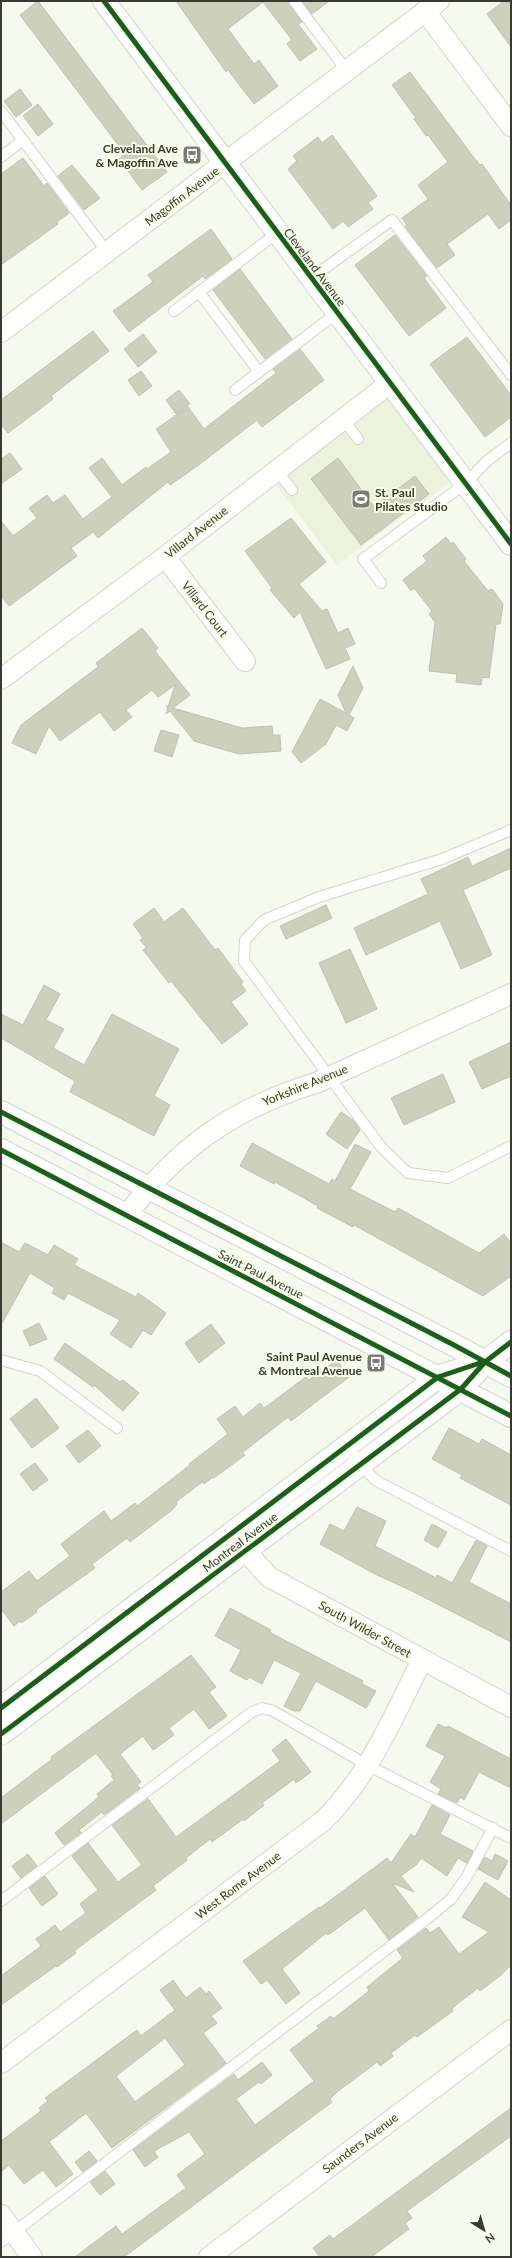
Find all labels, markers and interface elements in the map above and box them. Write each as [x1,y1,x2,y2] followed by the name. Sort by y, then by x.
[95,141,179,170] place label: Cleveland Ave & Magoffin Ave
[181,144,203,166] bus stop icon: Cleveland Ave & Magoffin Ave
[142,163,222,229] street label: Magoffin Avenue
[281,225,349,309] street label: Cleveland Avenue
[375,485,448,514] place label: St. Paul Pilates Studio
[350,488,372,510] sports icon: St. Paul Pilates Studio
[161,503,231,561] street label: Villard Avenue
[179,578,232,640] street label: Villard Court
[260,1061,350,1109] street label: Yorkshire Avenue
[216,1246,306,1302] street label: Saint Paul Avenue
[259,1349,363,1378] place label: Saint Paul Avenue & Montreal Avenue
[365,1352,387,1374] bus stop icon: Saint Paul Avenue & Montreal Avenue
[199,1509,281,1575] street label: Montreal Avenue
[316,1597,415,1661] street label: South Wilder Street
[192,1848,284,1922] street label: West Rome Avenue
[319,2110,401,2176] street label: Saunders Avenue
[464,2210,504,2250] north arrow
[483,2231,498,2246] text: N

